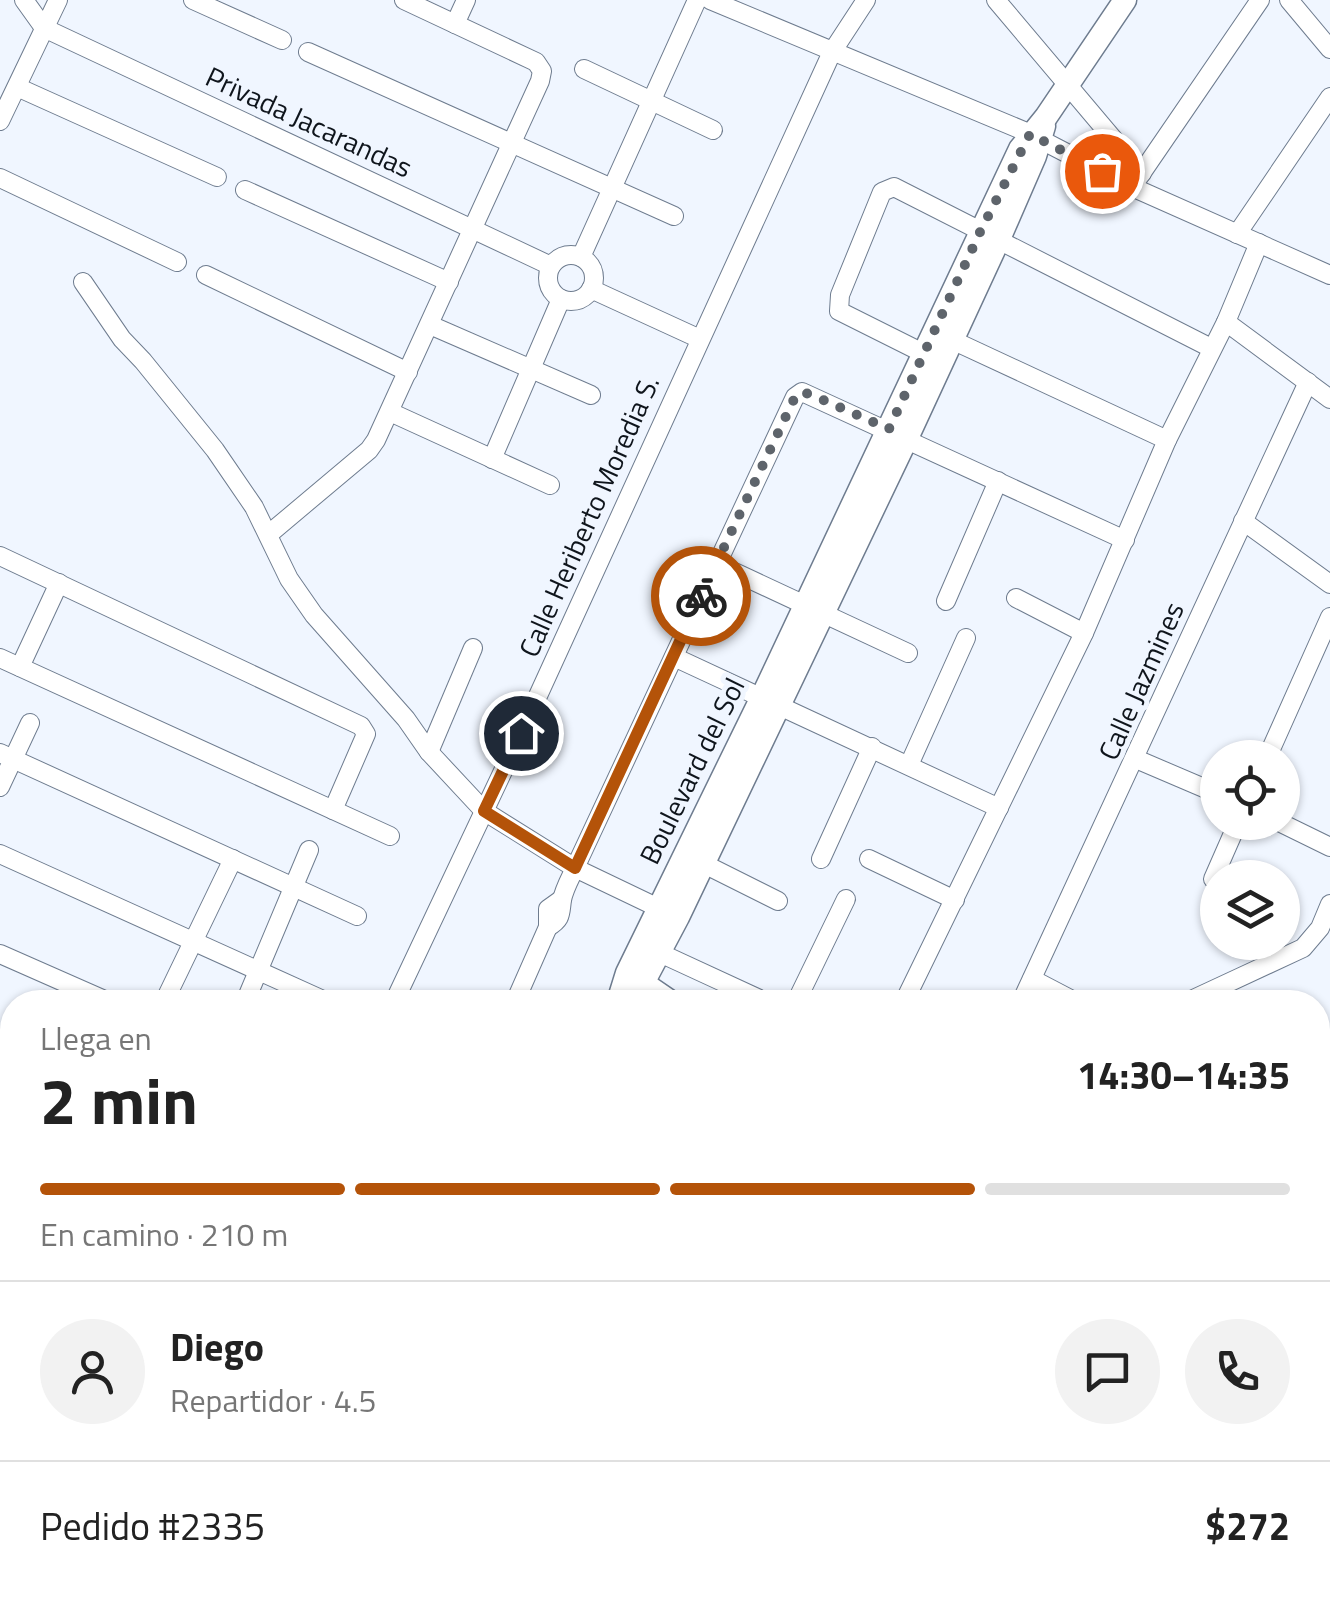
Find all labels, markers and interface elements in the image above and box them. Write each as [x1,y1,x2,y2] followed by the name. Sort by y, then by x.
[199,55,420,188] street label: Privada Jacarandas
[1060,129,1145,214] pin
[1075,144,1130,199] icon: bag
[507,368,670,664] street label: Calle Heriberto Moredia S.
[651,546,751,646] courier
[674,569,729,624] icon: bike
[1087,595,1195,767] street label: Calle Jazmines
[628,670,755,871] street label: Boulevard del Sol
[479,691,564,776] pin
[494,706,549,761] icon: home
[1200,740,1300,960] map controls
[1200,740,1300,840] button: locate
[1200,860,1300,960] button: layers
[40,1014,152,1062] text: Llega en
[1077,1046,1290,1104] text: 14:30–14:35
[40,1050,198,1149] text: 2 min
[40,1210,288,1258] text: En camino · 210 m
[170,1318,264,1376] text: Diego
[40,1319,145,1424] button: person
[1055,1319,1160,1424] button: chat
[1185,1319,1290,1424] button: phone
[170,1376,376,1424] text: Repartidor · 4.5
[40,1497,265,1555] text: Pedido #2335
[1205,1497,1290,1555] text: $272

